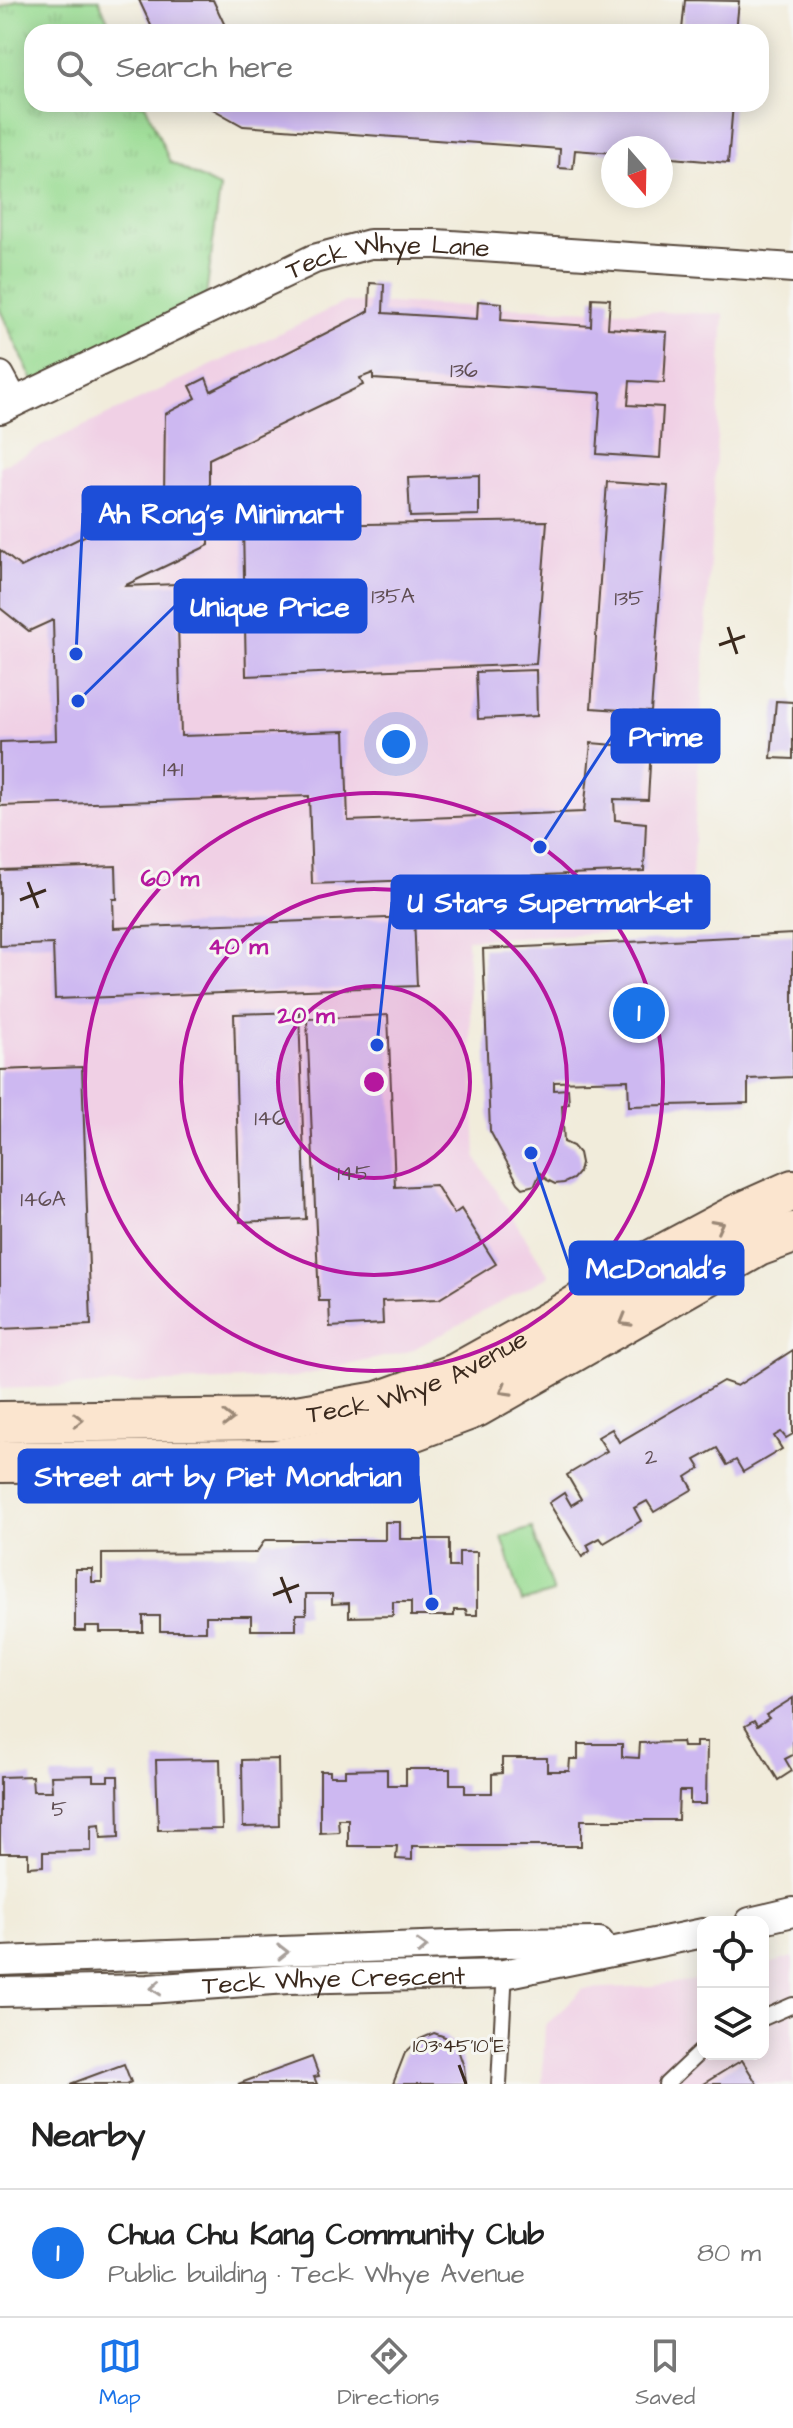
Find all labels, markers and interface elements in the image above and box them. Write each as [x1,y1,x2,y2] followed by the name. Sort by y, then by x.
[24,24,769,112] search box
[52,46,96,90] icon: search
[116,47,293,89] text: Search here
[601,136,673,208] north arrow
[280,225,491,289] street label: Teck Whye Lane
[450,355,478,386] house number: 136
[83,487,360,539] callout: Ah Rong's Minimart
[98,495,344,536] text: Ah Rong's Minimart
[175,580,366,632] callout: Unique Price
[371,581,415,612] house number: 135A
[614,583,644,614] house number: 135
[190,588,350,627] text: Unique Price
[612,710,719,762] callout: Prime
[629,718,703,757] text: Prime
[376,724,416,764] your location
[163,754,183,785] house number: 141
[141,862,200,896] text: 60 m
[392,876,709,928] callout: U Stars Supermarket
[408,884,693,924] text: U Stars Supermarket
[208,930,268,964] text: 40 m
[613,983,665,1043] pin: 1
[276,999,335,1033] text: 20 m
[360,1068,388,1096] centre of rings
[254,1103,286,1134] house number: 146
[337,1158,371,1189] house number: 145
[20,1184,66,1215] house number: 146A
[709,1220,724,1235] one-way arrow
[570,1242,743,1294] callout: McDonald's
[586,1250,726,1289] text: McDonald's
[619,1311,634,1327] one-way arrow
[304,1321,534,1433] street label: Teck Whye Avenue
[499,1380,514,1396] one-way arrow
[222,1410,235,1428] one-way arrow
[72,1412,85,1429] one-way arrow
[645,1442,658,1473] house number: 2
[19,1450,418,1502] callout: Street art by Piet Mondrian
[33,1458,402,1500] text: Street art by Piet Mondrian
[51,1794,67,1825] house number: 5
[697,1916,769,2060] map controls
[697,1916,769,1988] button: locate
[416,1939,429,1956] one-way arrow
[277,1943,290,1961] one-way arrow
[201,1958,466,2004] street label: Teck Whye Crescent
[149,1979,162,1996] one-way arrow
[697,1988,769,2060] button: layers
[413,2032,505,2060] text: 103°45'10"E
[32,2112,146,2160] text: Nearby
[108,2214,544,2256] text: Chua Chu Kang Community Club
[56,2235,60,2271] text: 1
[697,2235,761,2271] text: 80 m
[108,2256,525,2292] text: Public building · Teck Whye Avenue
[98,2334,142,2413] tab: Map
[337,2334,440,2413] tab: Directions
[635,2334,695,2413] tab: Saved

